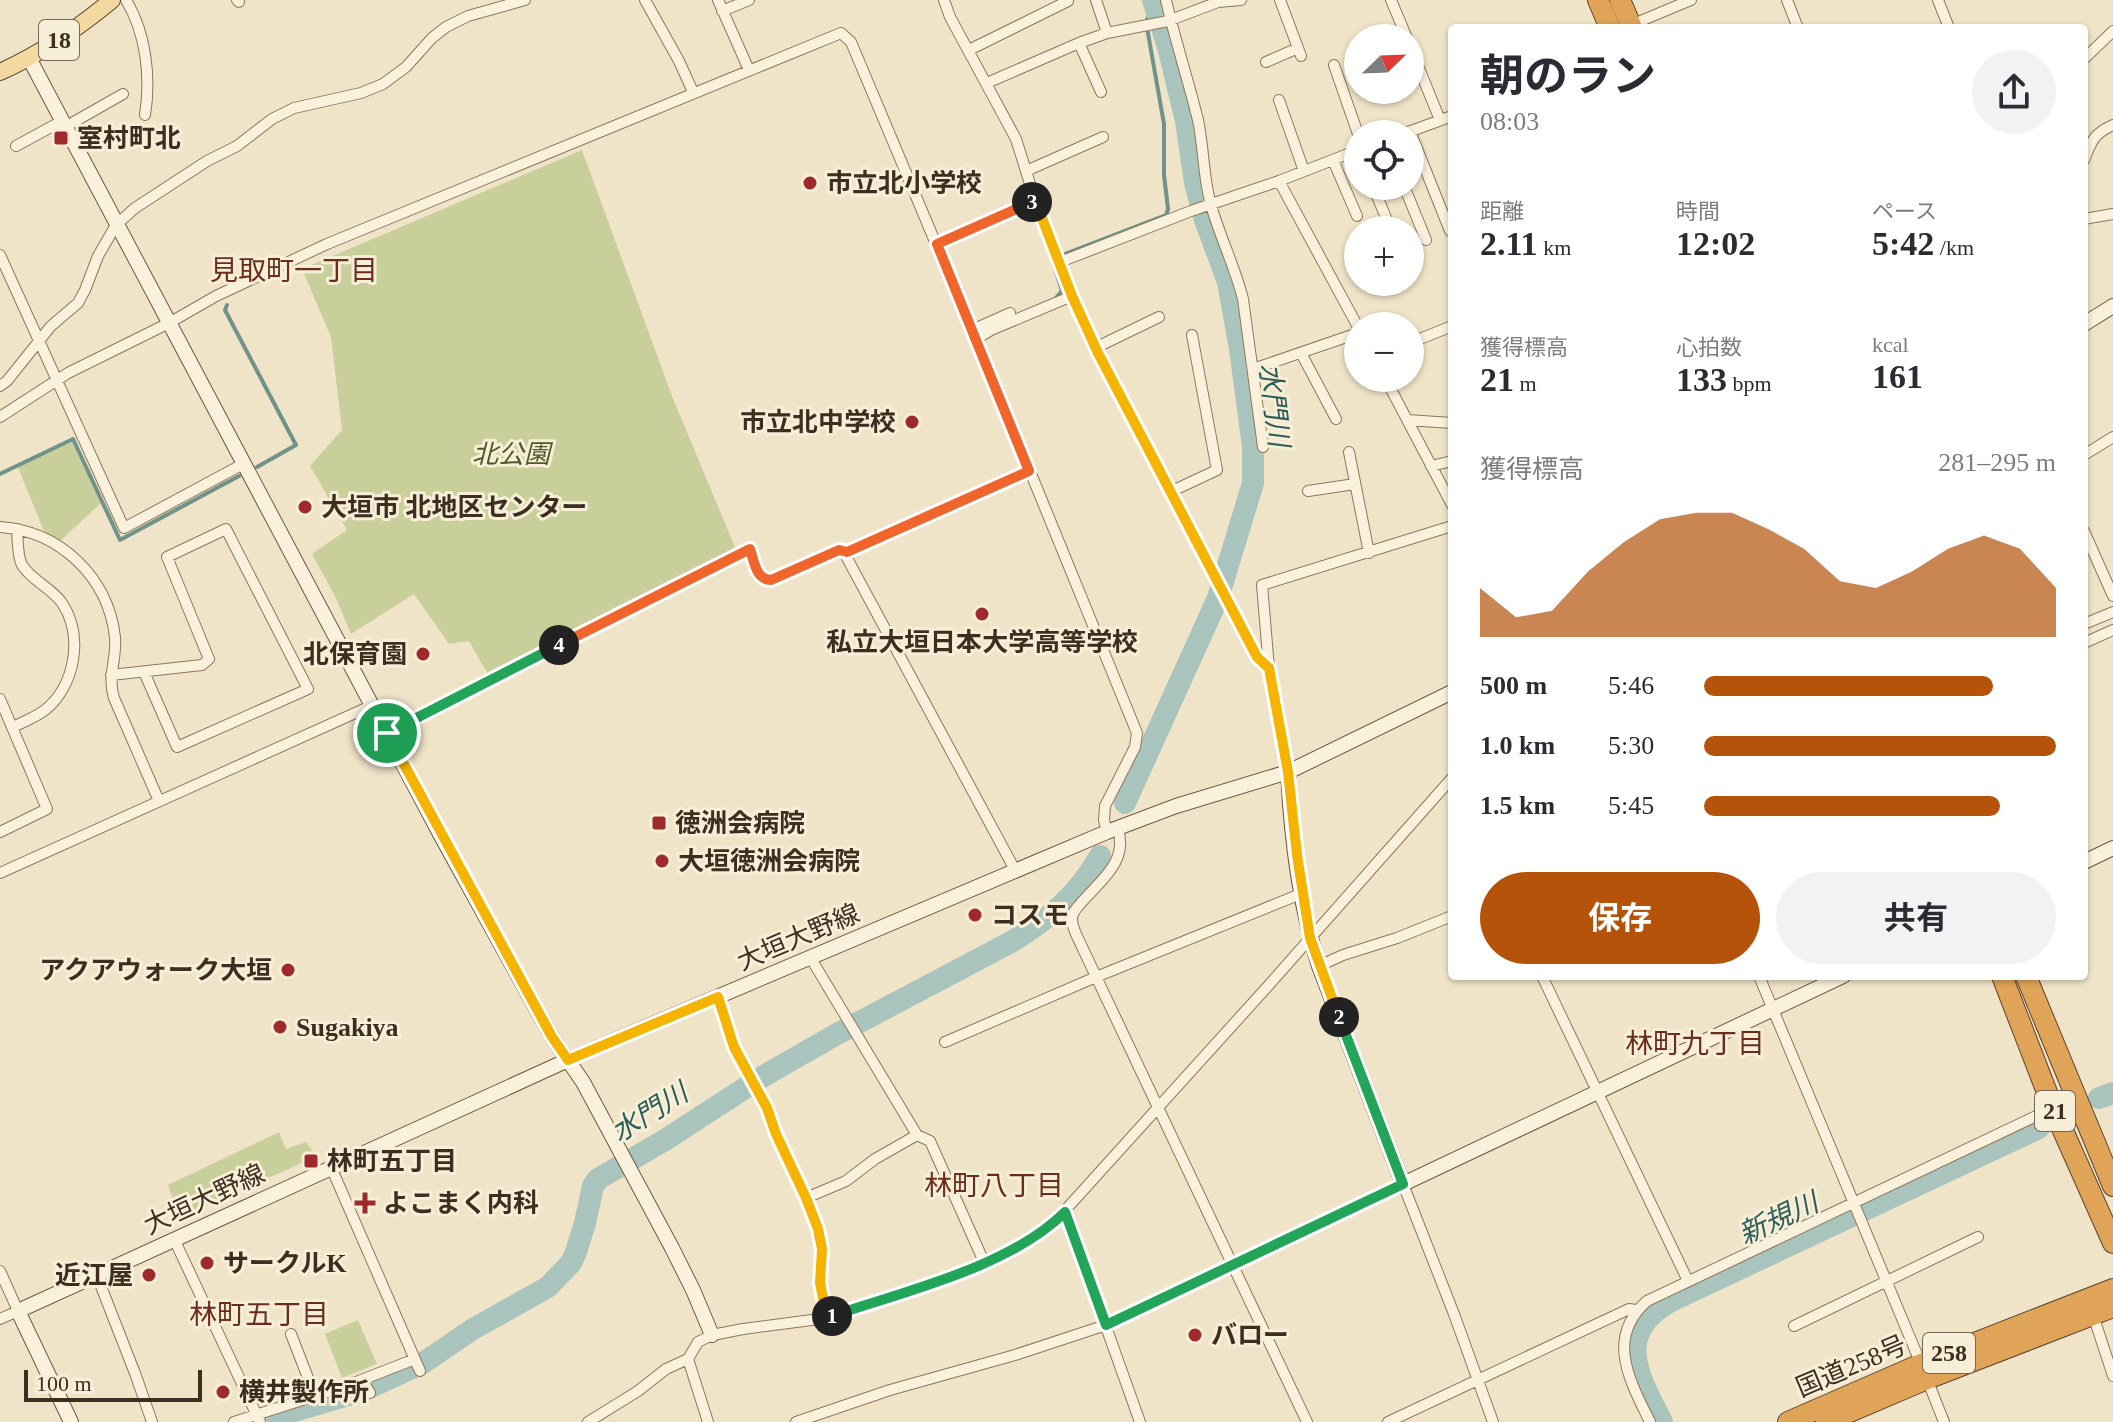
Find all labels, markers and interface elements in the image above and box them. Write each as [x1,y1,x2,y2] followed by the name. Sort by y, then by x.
[39,20,79,60] road number: 18
[1344,24,1424,104] north arrow
[1344,24,1424,392] map controls
[1972,50,2056,134] button: share
[1480,52,1656,101] text: 朝のラン
[1480,107,1539,136] text: 08:03
[1344,120,1424,200] button: locate
[77,124,181,153] place label: 室村町北
[52,129,70,147] marker: 室村町北
[826,169,982,198] place label: 市立北小学校
[801,174,819,192] marker: 市立北小学校
[1012,182,1052,222] pin: 3
[1027,189,1038,214] text: 3
[1480,199,1524,224] text: 距離
[1676,199,1720,224] text: 時間
[1872,199,1937,224] text: ペース
[1344,216,1424,296] button: +
[1480,225,1538,262] text: 2.11
[1676,225,1755,262] text: 12:02
[1872,225,1934,262] text: 5:42
[1538,235,1571,260] text: km
[1934,235,1974,260] text: /km
[210,255,378,286] district label: 見取町一丁目
[1344,312,1424,392] button: −
[1872,332,1909,357] text: kcal
[1480,335,1568,360] text: 獲得標高
[1676,335,1742,360] text: 心拍数
[1872,358,1923,395] text: 161
[1254,361,1295,452] water label: 水門川
[1480,361,1514,398] text: 21
[1676,361,1727,398] text: 133
[1514,371,1537,396] text: m
[1727,371,1772,396] text: bpm
[740,408,896,437] place label: 市立北中学校
[903,413,921,431] marker: 市立北中学校
[472,440,554,469] park label: 北公園
[1938,448,2056,477] text: 281–295 m
[1480,455,1584,484] text: 獲得標高
[321,493,588,522] place label: 大垣市 北地区センター
[296,498,314,516] marker: 大垣市 北地区センター
[973,605,991,623] marker: 私立大垣日本大学高等学校
[539,625,579,665] pin: 4
[826,628,1138,657] place label: 私立大垣日本大学高等学校
[554,632,565,657] text: 4
[303,640,407,669] place label: 北保育園
[414,645,432,663] marker: 北保育園
[1480,671,1547,700] text: 500 m
[1608,671,1654,700] text: 5:46
[353,699,421,767] pin
[365,711,409,755] icon: arrive
[1480,731,1555,760] text: 1.0 km
[1608,731,1654,760] text: 5:30
[1480,791,1555,820] text: 1.5 km
[1608,791,1654,820] text: 5:45
[675,809,805,838] place label: 徳洲会病院
[650,814,668,832] marker: 徳洲会病院
[678,847,860,876] place label: 大垣徳洲会病院
[653,852,671,870] marker: 大垣徳洲会病院
[1480,872,1760,964] button: 保存
[1776,872,2056,964] button: 共有
[733,899,864,976] street label: 大垣大野線
[991,901,1069,930] place label: コスモ
[966,906,984,924] marker: コスモ
[39,956,272,985] place label: アクアウォーク大垣
[279,961,297,979] marker: アクアウォーク大垣
[1319,997,1359,1037] pin: 2
[1334,1004,1345,1029] text: 2
[296,1013,399,1042] place label: Sugakiya
[271,1018,289,1036] marker: Sugakiya
[1625,1028,1765,1059] district label: 林町九丁目
[605,1075,696,1148] water label: 水門川
[2035,1091,2075,1131] road number: 21
[327,1147,457,1176] place label: 林町五丁目
[302,1152,320,1170] marker: 林町五丁目
[139,1159,269,1240] street label: 大垣大野線
[924,1170,1064,1201] district label: 林町八丁目
[1734,1185,1826,1250] water label: 新規川
[383,1189,539,1218] place label: よこまく内科
[354,1192,376,1214] marker: よこまく内科
[223,1249,347,1278] place label: サークルK
[198,1254,216,1272] marker: サークルK
[55,1261,133,1290] place label: 近江屋
[140,1266,158,1284] marker: 近江屋
[812,1296,852,1336] pin: 1
[189,1299,329,1330] district label: 林町五丁目
[827,1303,838,1328] text: 1
[1211,1321,1289,1350] place label: バロー
[1186,1326,1204,1344] marker: バロー
[1792,1330,1911,1403] street label: 国道258号
[1923,1333,1975,1373] road number: 258
[24,1366,202,1402] scale bar
[36,1371,92,1396] text: 100 m
[239,1378,369,1407] place label: 横井製作所
[214,1383,232,1401] marker: 横井製作所

